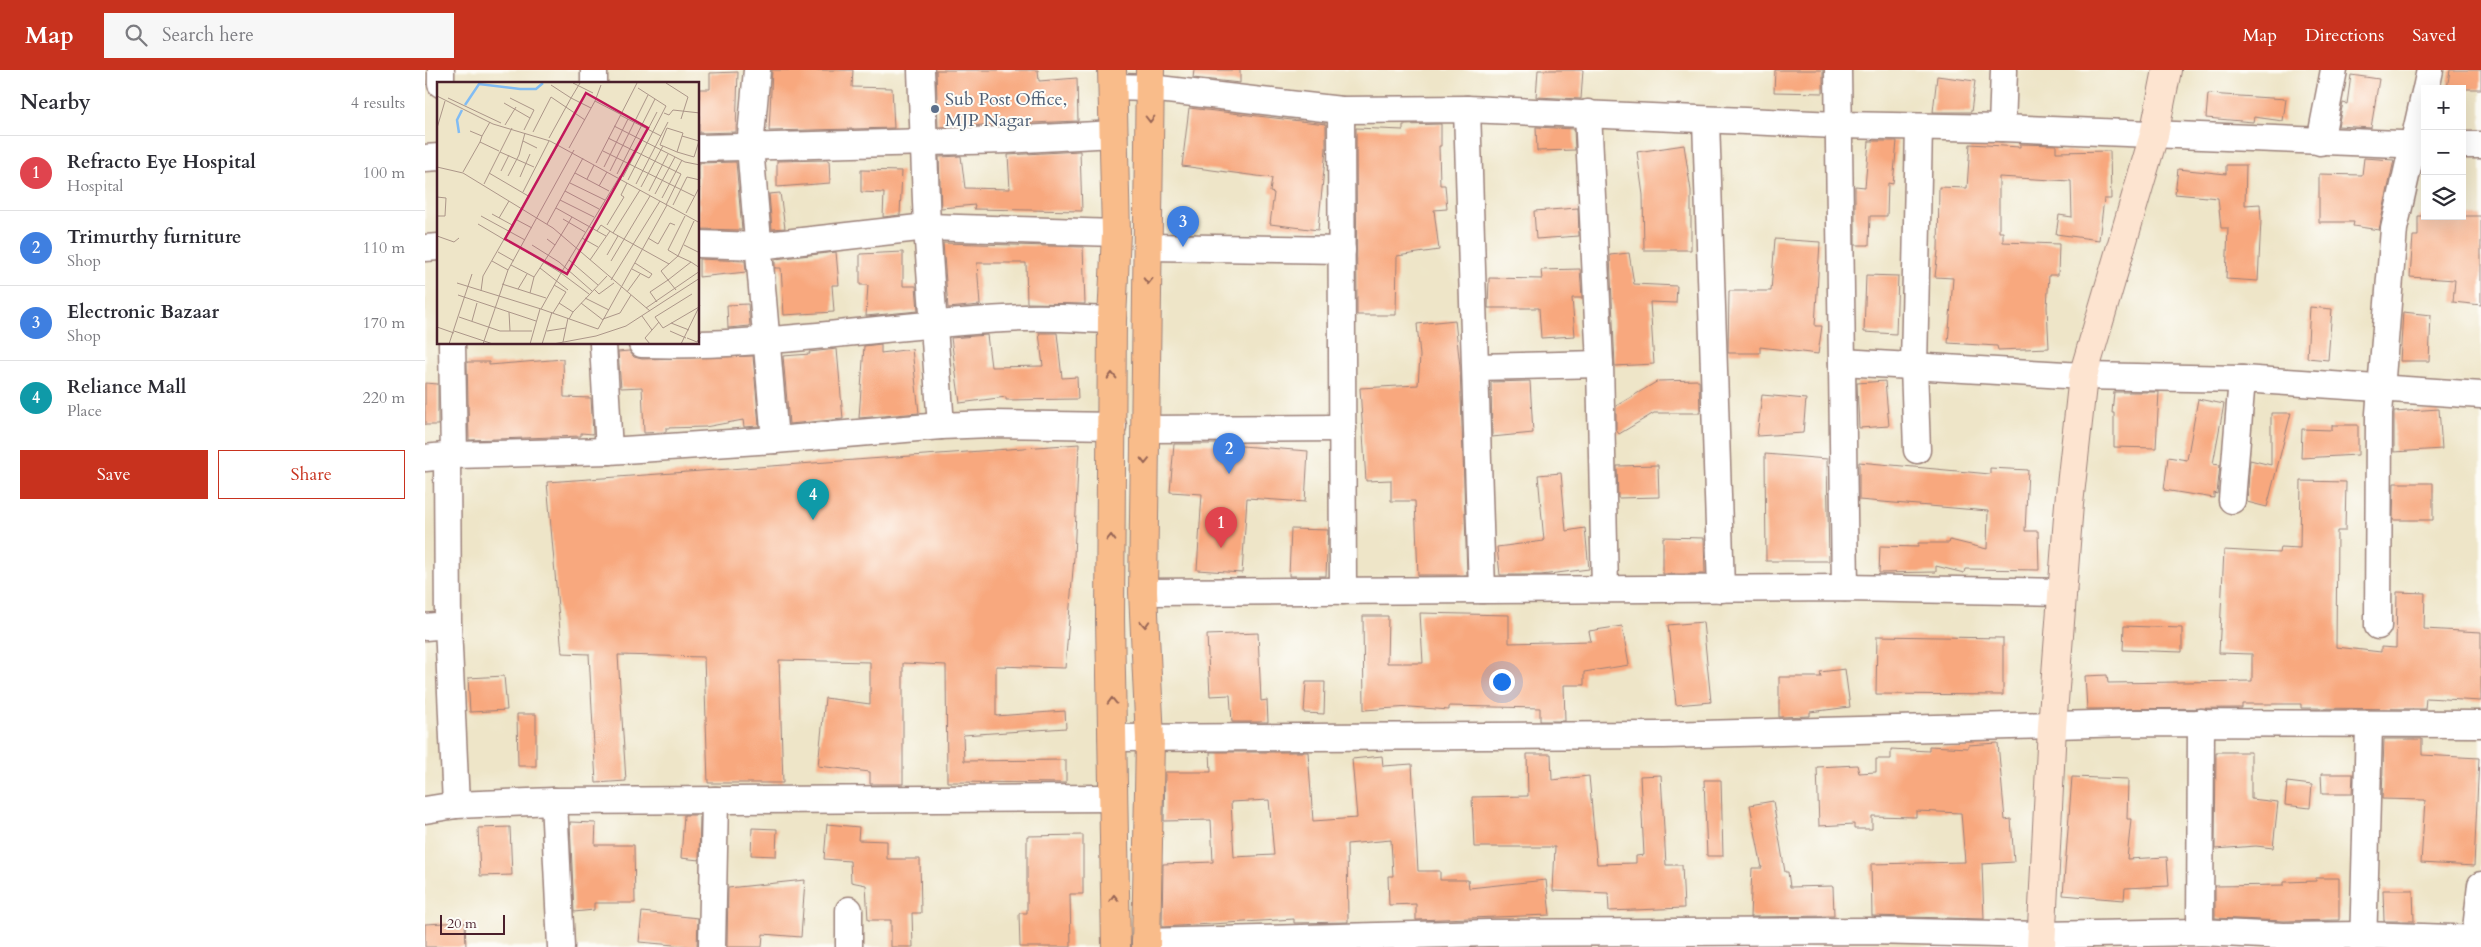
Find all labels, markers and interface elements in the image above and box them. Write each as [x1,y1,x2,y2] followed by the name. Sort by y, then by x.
[104,13,454,58] search box
[25,19,74,52] text: Map
[122,21,150,49] icon: search
[162,22,254,48] text: Search here
[2243,23,2277,48] text: Map
[2305,23,2384,48] text: Directions
[2412,23,2456,48] text: Saved
[437,82,700,345] inset map
[2421,85,2466,220] map controls
[2421,85,2466,130] button: +
[945,87,1067,133] place label: Sub Post Office, MJP Nagar
[20,88,91,117] text: Nearby
[351,92,405,114] text: 4 results
[929,103,941,115] marker: Sub Post Office, MJP Nagar
[1145,115,1155,123] one-way arrow
[2421,130,2466,175] button: −
[67,149,256,175] text: Refracto Eye Hospital
[32,162,40,184] text: 1
[363,162,405,184] text: 100 m
[67,175,123,197] text: Hospital
[2421,175,2466,220] button: layers
[1167,206,1199,247] pin: 3
[67,224,241,250] text: Trimurthy furniture
[32,237,40,259] text: 2
[363,237,405,259] text: 110 m
[67,250,101,272] text: Shop
[1143,278,1153,285] one-way arrow
[67,299,219,325] text: Electronic Bazaar
[32,312,40,334] text: 3
[363,312,405,334] text: 170 m
[67,325,101,347] text: Shop
[1107,372,1117,380] one-way arrow
[67,374,186,400] text: Reliance Mall
[32,387,40,409] text: 4
[363,387,405,409] text: 220 m
[67,400,102,422] text: Place
[1213,433,1245,474] pin: 2
[20,450,208,499] button: Save
[218,450,405,499] button: Share
[1140,458,1150,465] one-way arrow
[797,479,829,520] pin: 4
[1205,507,1237,548] pin: 1
[1106,534,1116,542] one-way arrow
[1139,620,1150,628] one-way arrow
[1489,669,1515,695] your location
[1107,697,1117,704] one-way arrow
[1109,894,1119,902] one-way arrow
[440,912,505,935] scale bar
[447,914,477,933] text: 20 m

